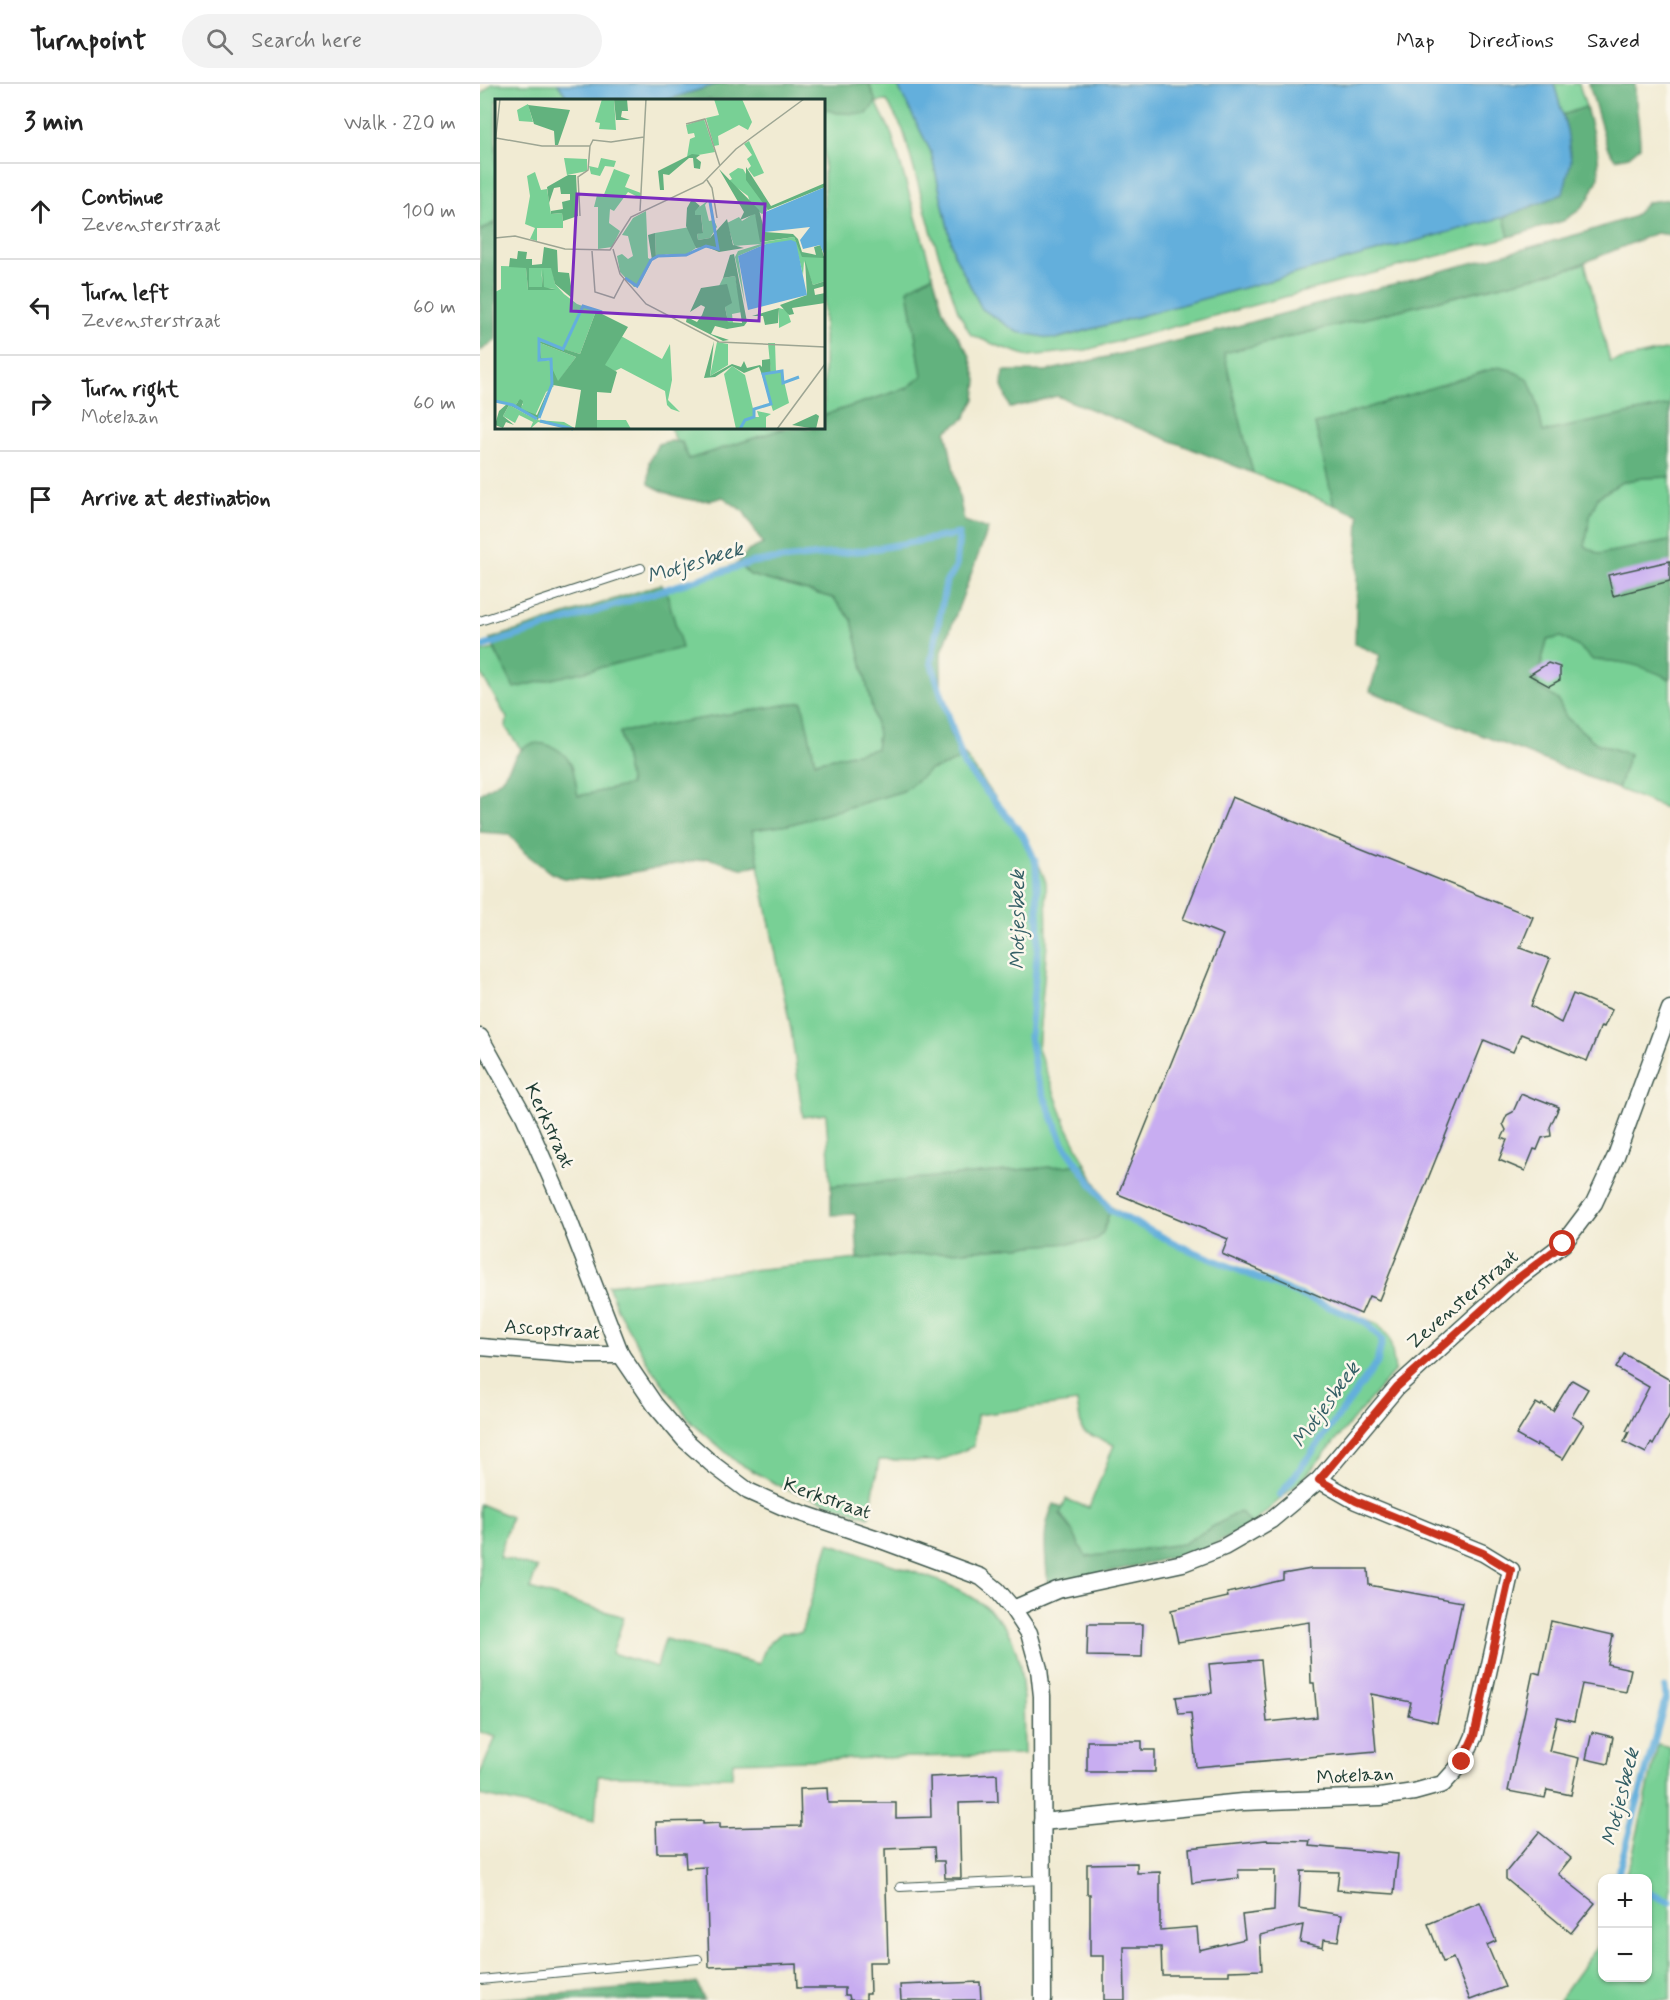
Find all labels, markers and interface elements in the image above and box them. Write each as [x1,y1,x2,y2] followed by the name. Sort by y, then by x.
[182,14,602,68] search box
[30,23,146,60] text: Turnpoint
[203,25,236,58] icon: search
[251,27,362,55] text: Search here
[1396,27,1435,55] text: Map
[1468,27,1554,55] text: Directions
[1587,27,1640,55] text: Saved
[495,99,825,429] inset map
[24,106,84,140] text: 3 min
[344,110,456,137] text: Walk · 220 m
[81,184,163,212] text: Continue
[24,195,57,228] icon: ahead
[402,198,456,225] text: 100 m
[81,212,221,239] text: Zevensterstraat
[81,280,169,308] text: Turn left
[24,291,57,324] icon: left
[413,294,456,321] text: 60 m
[81,308,221,335] text: Zevensterstraat
[81,376,179,404] text: Turn right
[24,387,57,420] icon: right
[413,390,456,417] text: 60 m
[81,404,159,431] text: Motelaan
[24,483,57,516] icon: arrive
[81,485,271,513] text: Arrive at destination
[643,535,748,591] water label: Motjesbeek
[1004,869,1032,970] water label: Motjesbeek
[518,1079,580,1173] street label: Kerkstraat
[1549,1230,1575,1256] route start
[1401,1244,1525,1356] street label: Zevensterstraat
[503,1313,601,1347] street label: Ascopstraat
[1285,1355,1367,1454] water label: Motjesbeek
[780,1471,874,1527] street label: Kerkstraat
[1595,1744,1647,1849] water label: Motjesbeek
[1448,1748,1474,1774] route end
[1315,1760,1395,1792] street label: Motelaan
[1598,1874,1652,1982] map controls
[1598,1874,1652,1928] button: +
[1598,1928,1652,1982] button: −

